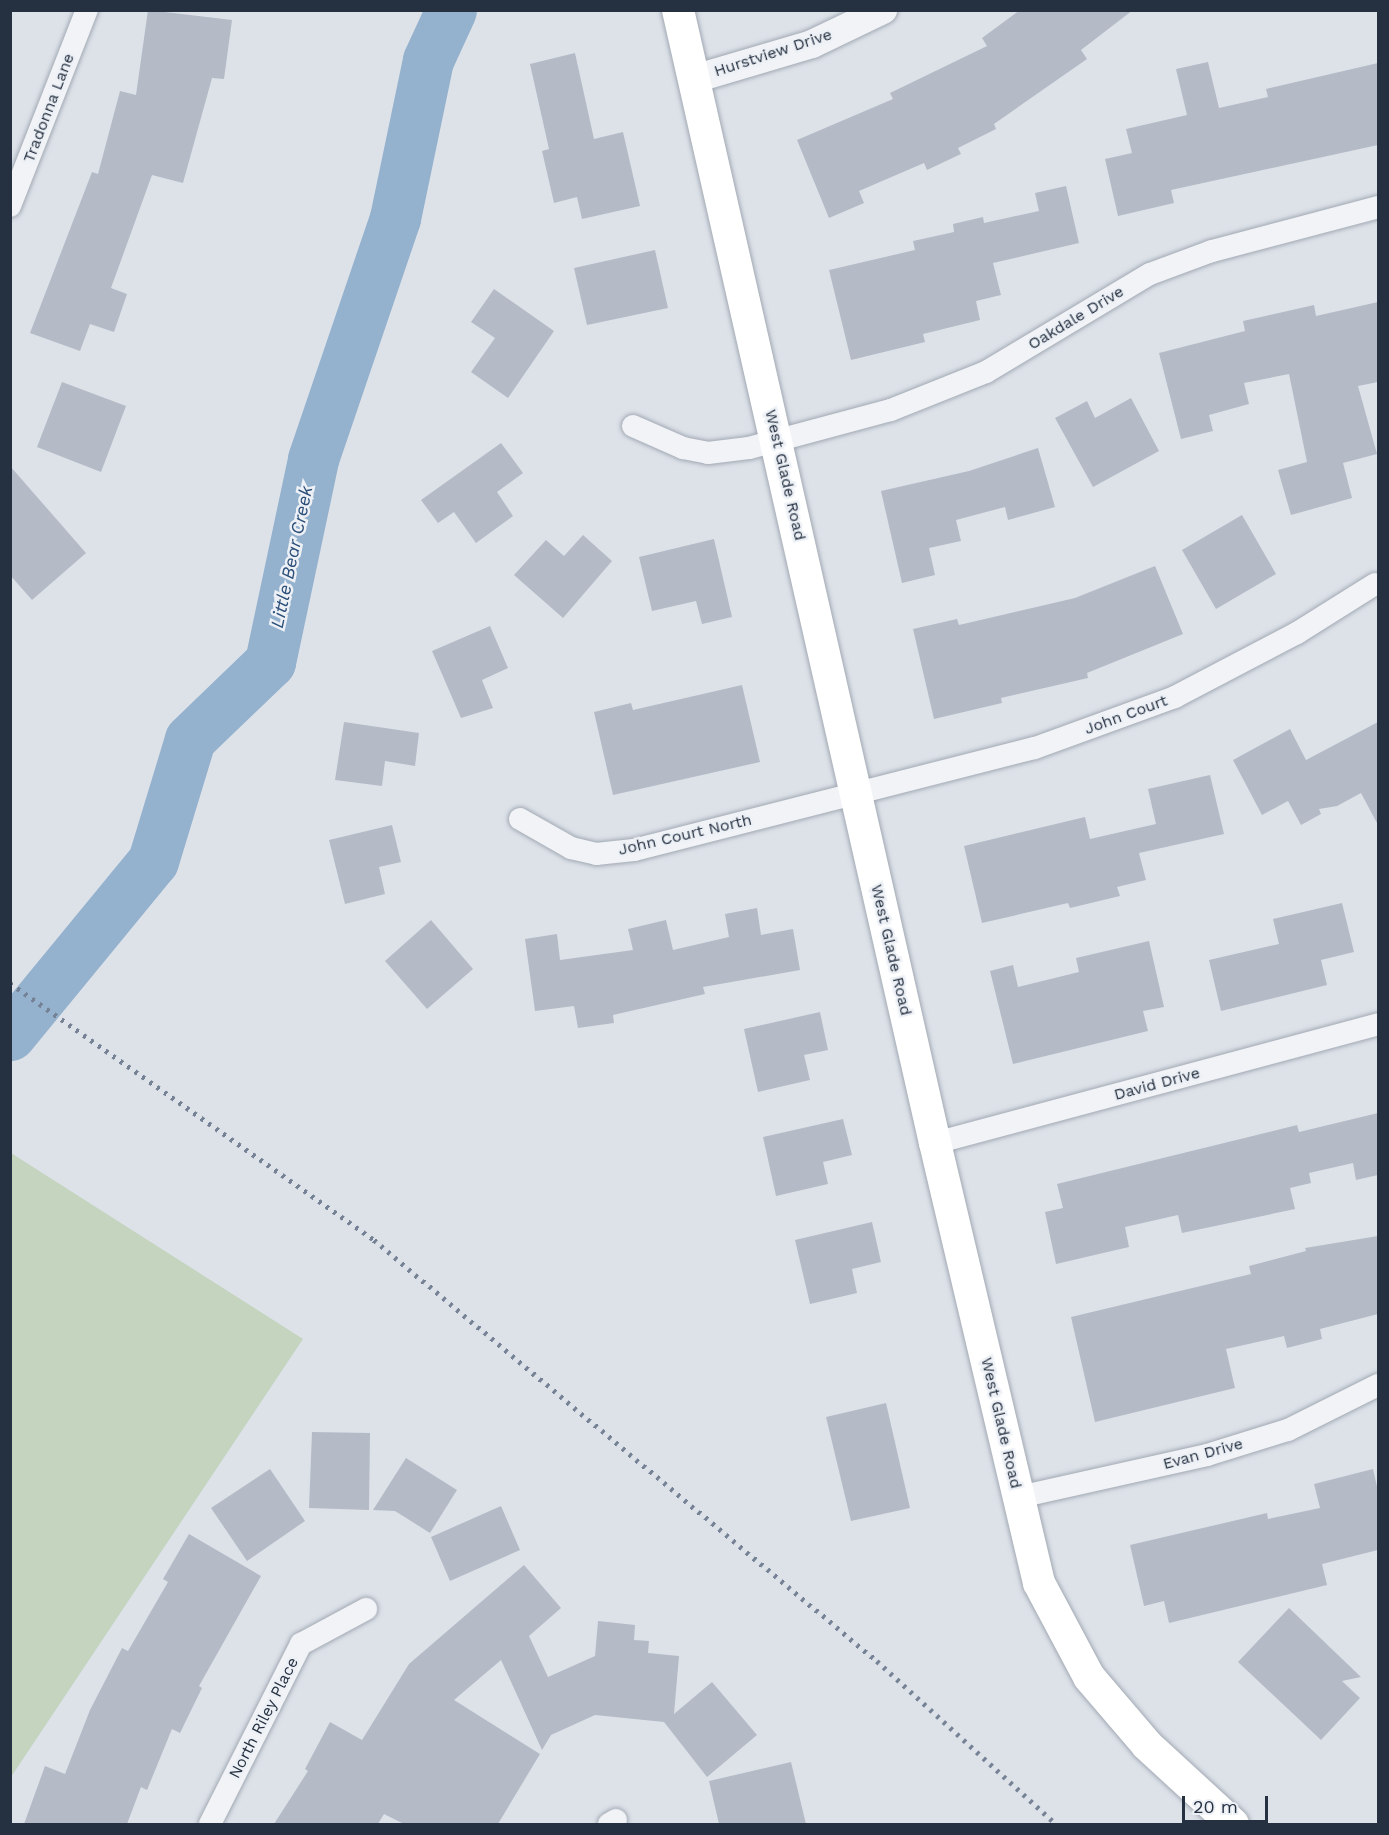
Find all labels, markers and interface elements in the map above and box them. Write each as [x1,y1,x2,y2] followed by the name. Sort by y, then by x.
[712,25,834,81] street label: Hurstview Drive
[19,51,79,165] street label: Tradonna Lane
[1025,282,1127,354] street label: Oakdale Drive
[761,408,809,542] street label: West Glade Road
[266,484,318,630] water label: Little Bear Creek
[1082,691,1170,739] street label: John Court
[616,810,754,860] street label: John Court North
[867,883,915,1017] street label: West Glade Road
[1112,1063,1202,1105] street label: David Drive
[977,1356,1025,1490] street label: West Glade Road
[1161,1434,1245,1474] street label: Evan Drive
[225,1654,303,1782] street label: North Riley Place
[1185,1784,1270,1822] scale bar
[1193,1796,1238,1817] text: 20 m

